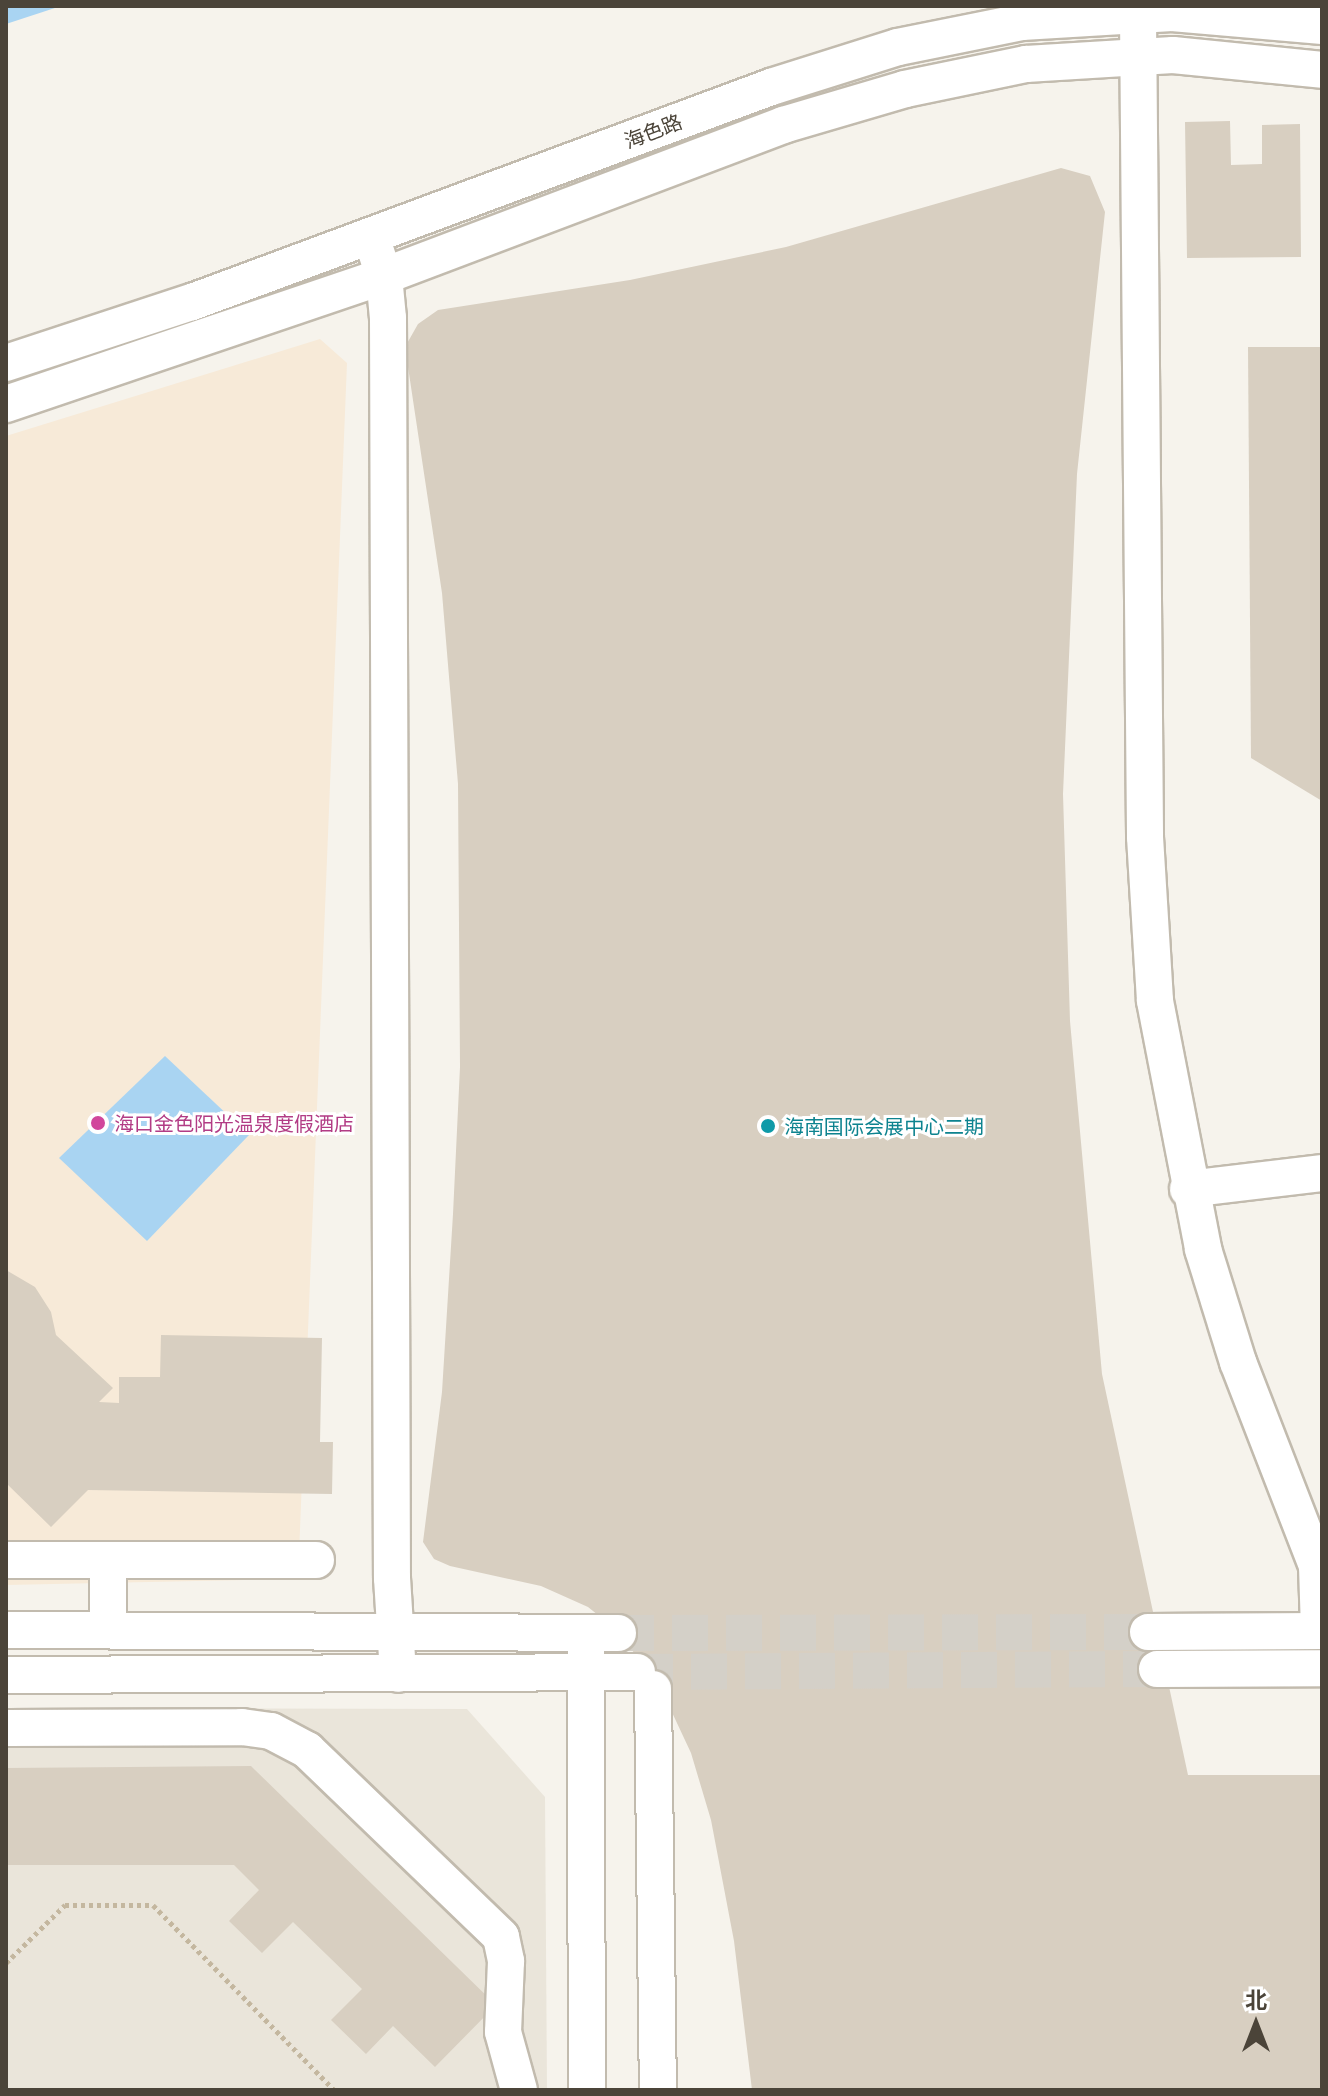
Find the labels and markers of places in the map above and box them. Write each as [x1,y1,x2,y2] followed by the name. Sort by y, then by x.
[114,1111,354,1135] place label: 海口金色阳光温泉度假酒店
[89,1114,107,1132] marker: 海口金色阳光温泉度假酒店
[784,1114,984,1138] place label: 海南国际会展中心二期
[759,1117,777,1135] marker: 海南国际会展中心二期

